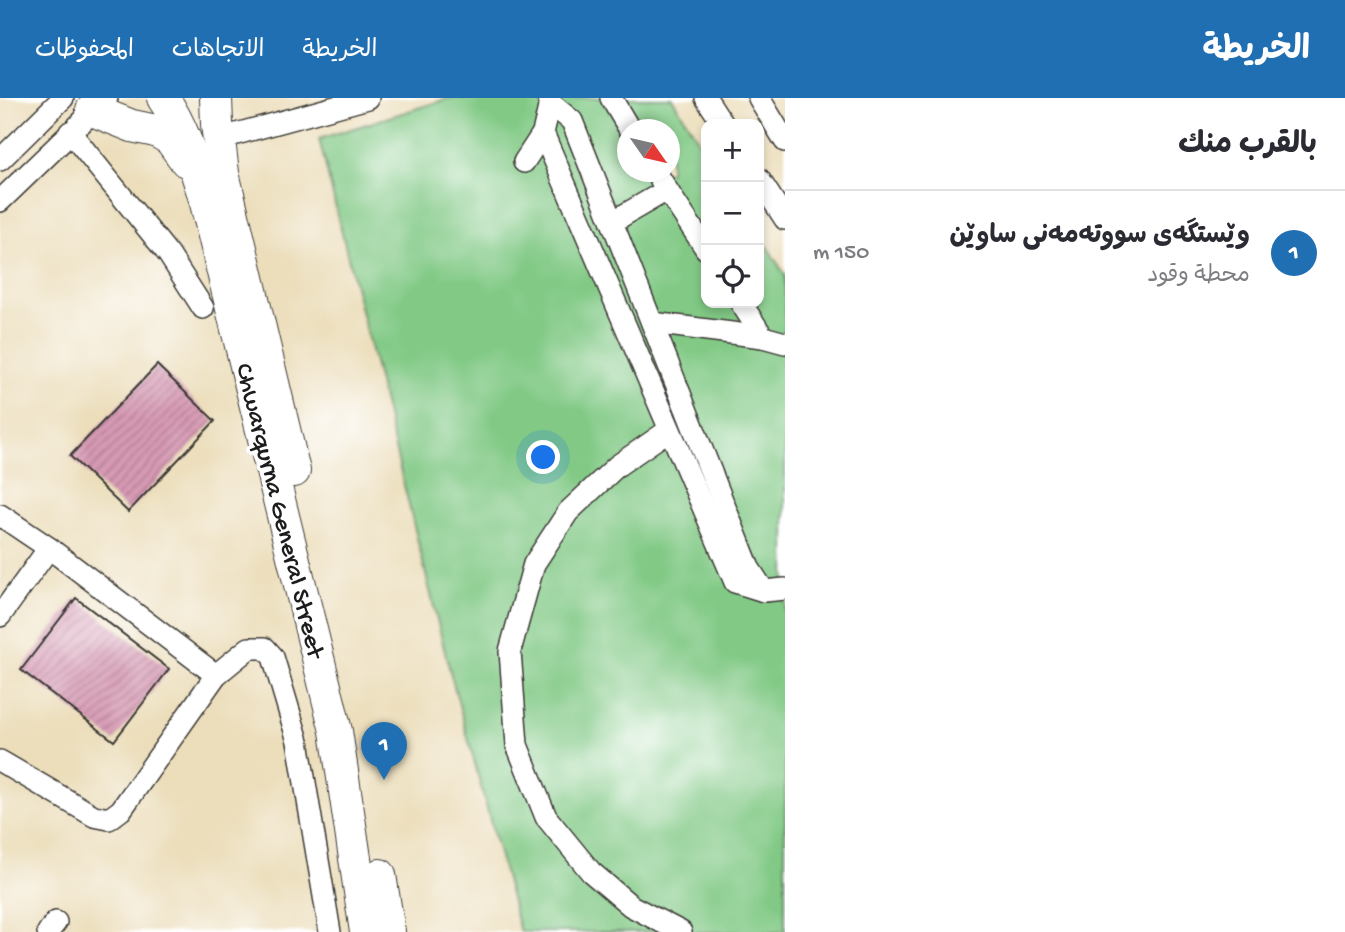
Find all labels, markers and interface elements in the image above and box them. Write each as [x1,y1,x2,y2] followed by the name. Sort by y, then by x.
[1203,33,1310,71] text: الخريطة
[35,37,134,66] text: المحفوظات
[172,37,265,66] text: الاتجاهات
[303,37,377,66] text: الخريطة
[617,119,680,182] north arrow
[701,119,764,308] map controls
[701,119,764,182] button: +
[1178,129,1317,164] text: بالقرب منك
[701,182,764,245] button: −
[950,222,1250,253] text: وێستگەی سووتەمەنی ساوێن
[813,240,869,267] text: 150 m
[1289,240,1299,267] text: 1
[701,245,764,308] button: locate
[1147,263,1250,290] text: محطة وقود
[226,361,330,664] street label: Chwarqurna General Street
[526,440,560,474] your location
[361,722,407,780] pin: 1

